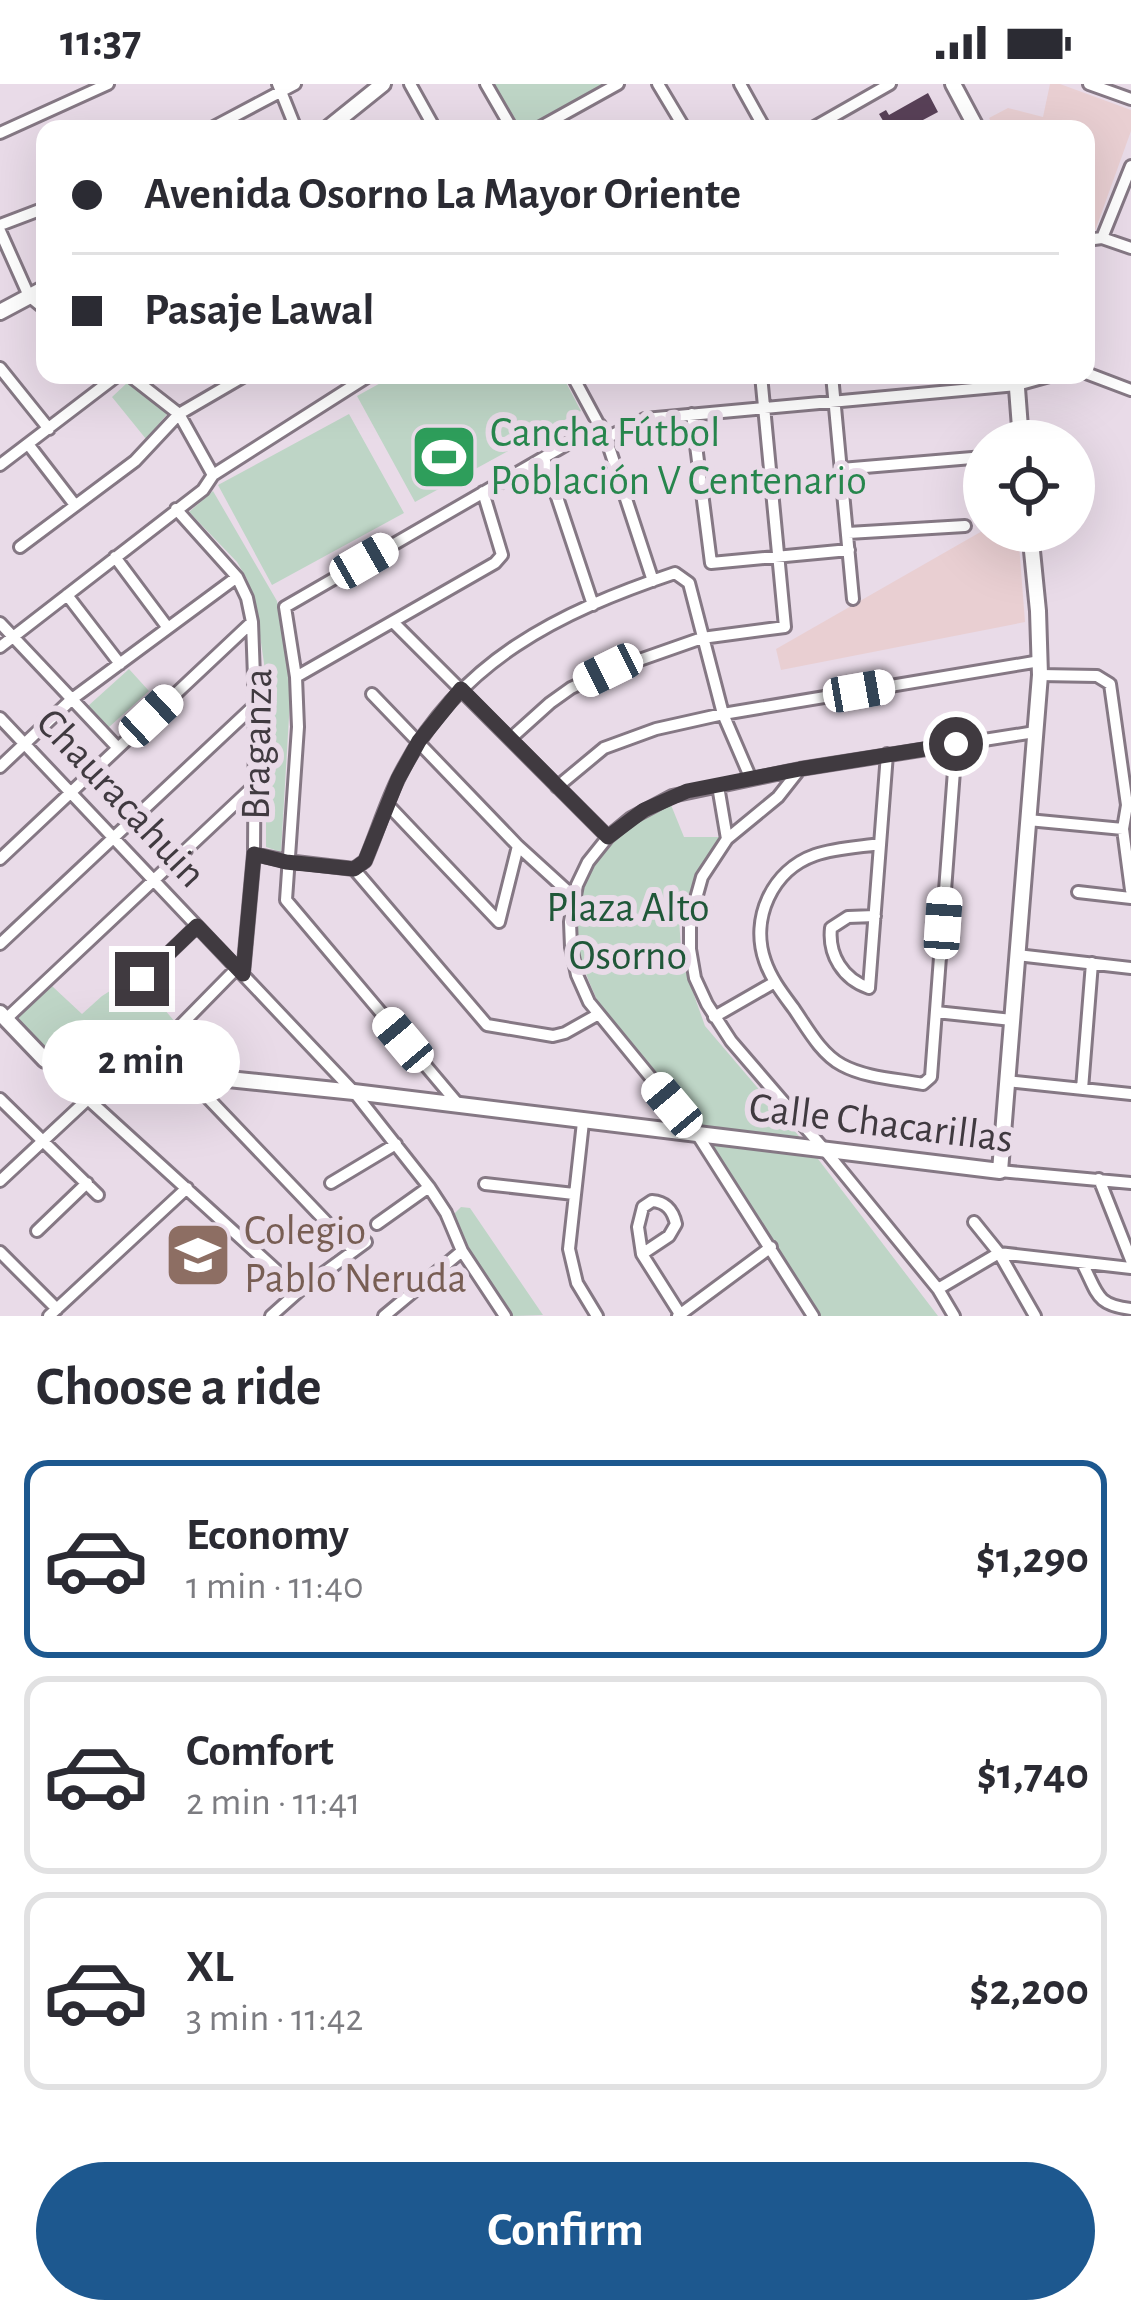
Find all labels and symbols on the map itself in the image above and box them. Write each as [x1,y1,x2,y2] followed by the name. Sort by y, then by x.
[490,412,867,502] place label: Cancha Fútbol Población V Centenario
[409,422,479,492] sports icon: Cancha Fútbol Población V Centenario
[324,527,404,595] car
[568,638,648,702] car
[820,667,898,715] car
[235,668,279,820] street label: Braganza
[112,678,190,754] car
[28,701,214,895] street label: Chauracahuin
[929,717,983,771] route start
[923,886,963,960] car
[546,887,710,977] park label: Plaza Alto Osorno
[115,952,169,1006] route end
[366,1001,440,1079] car
[43,1021,241,1105] callout: 2 min
[635,1066,709,1144] car
[747,1086,1015,1160] street label: Calle Chacarillas
[244,1210,467,1300] place label: Colegio Pablo Neruda
[163,1220,233,1290] school or university icon: Colegio Pablo Neruda

